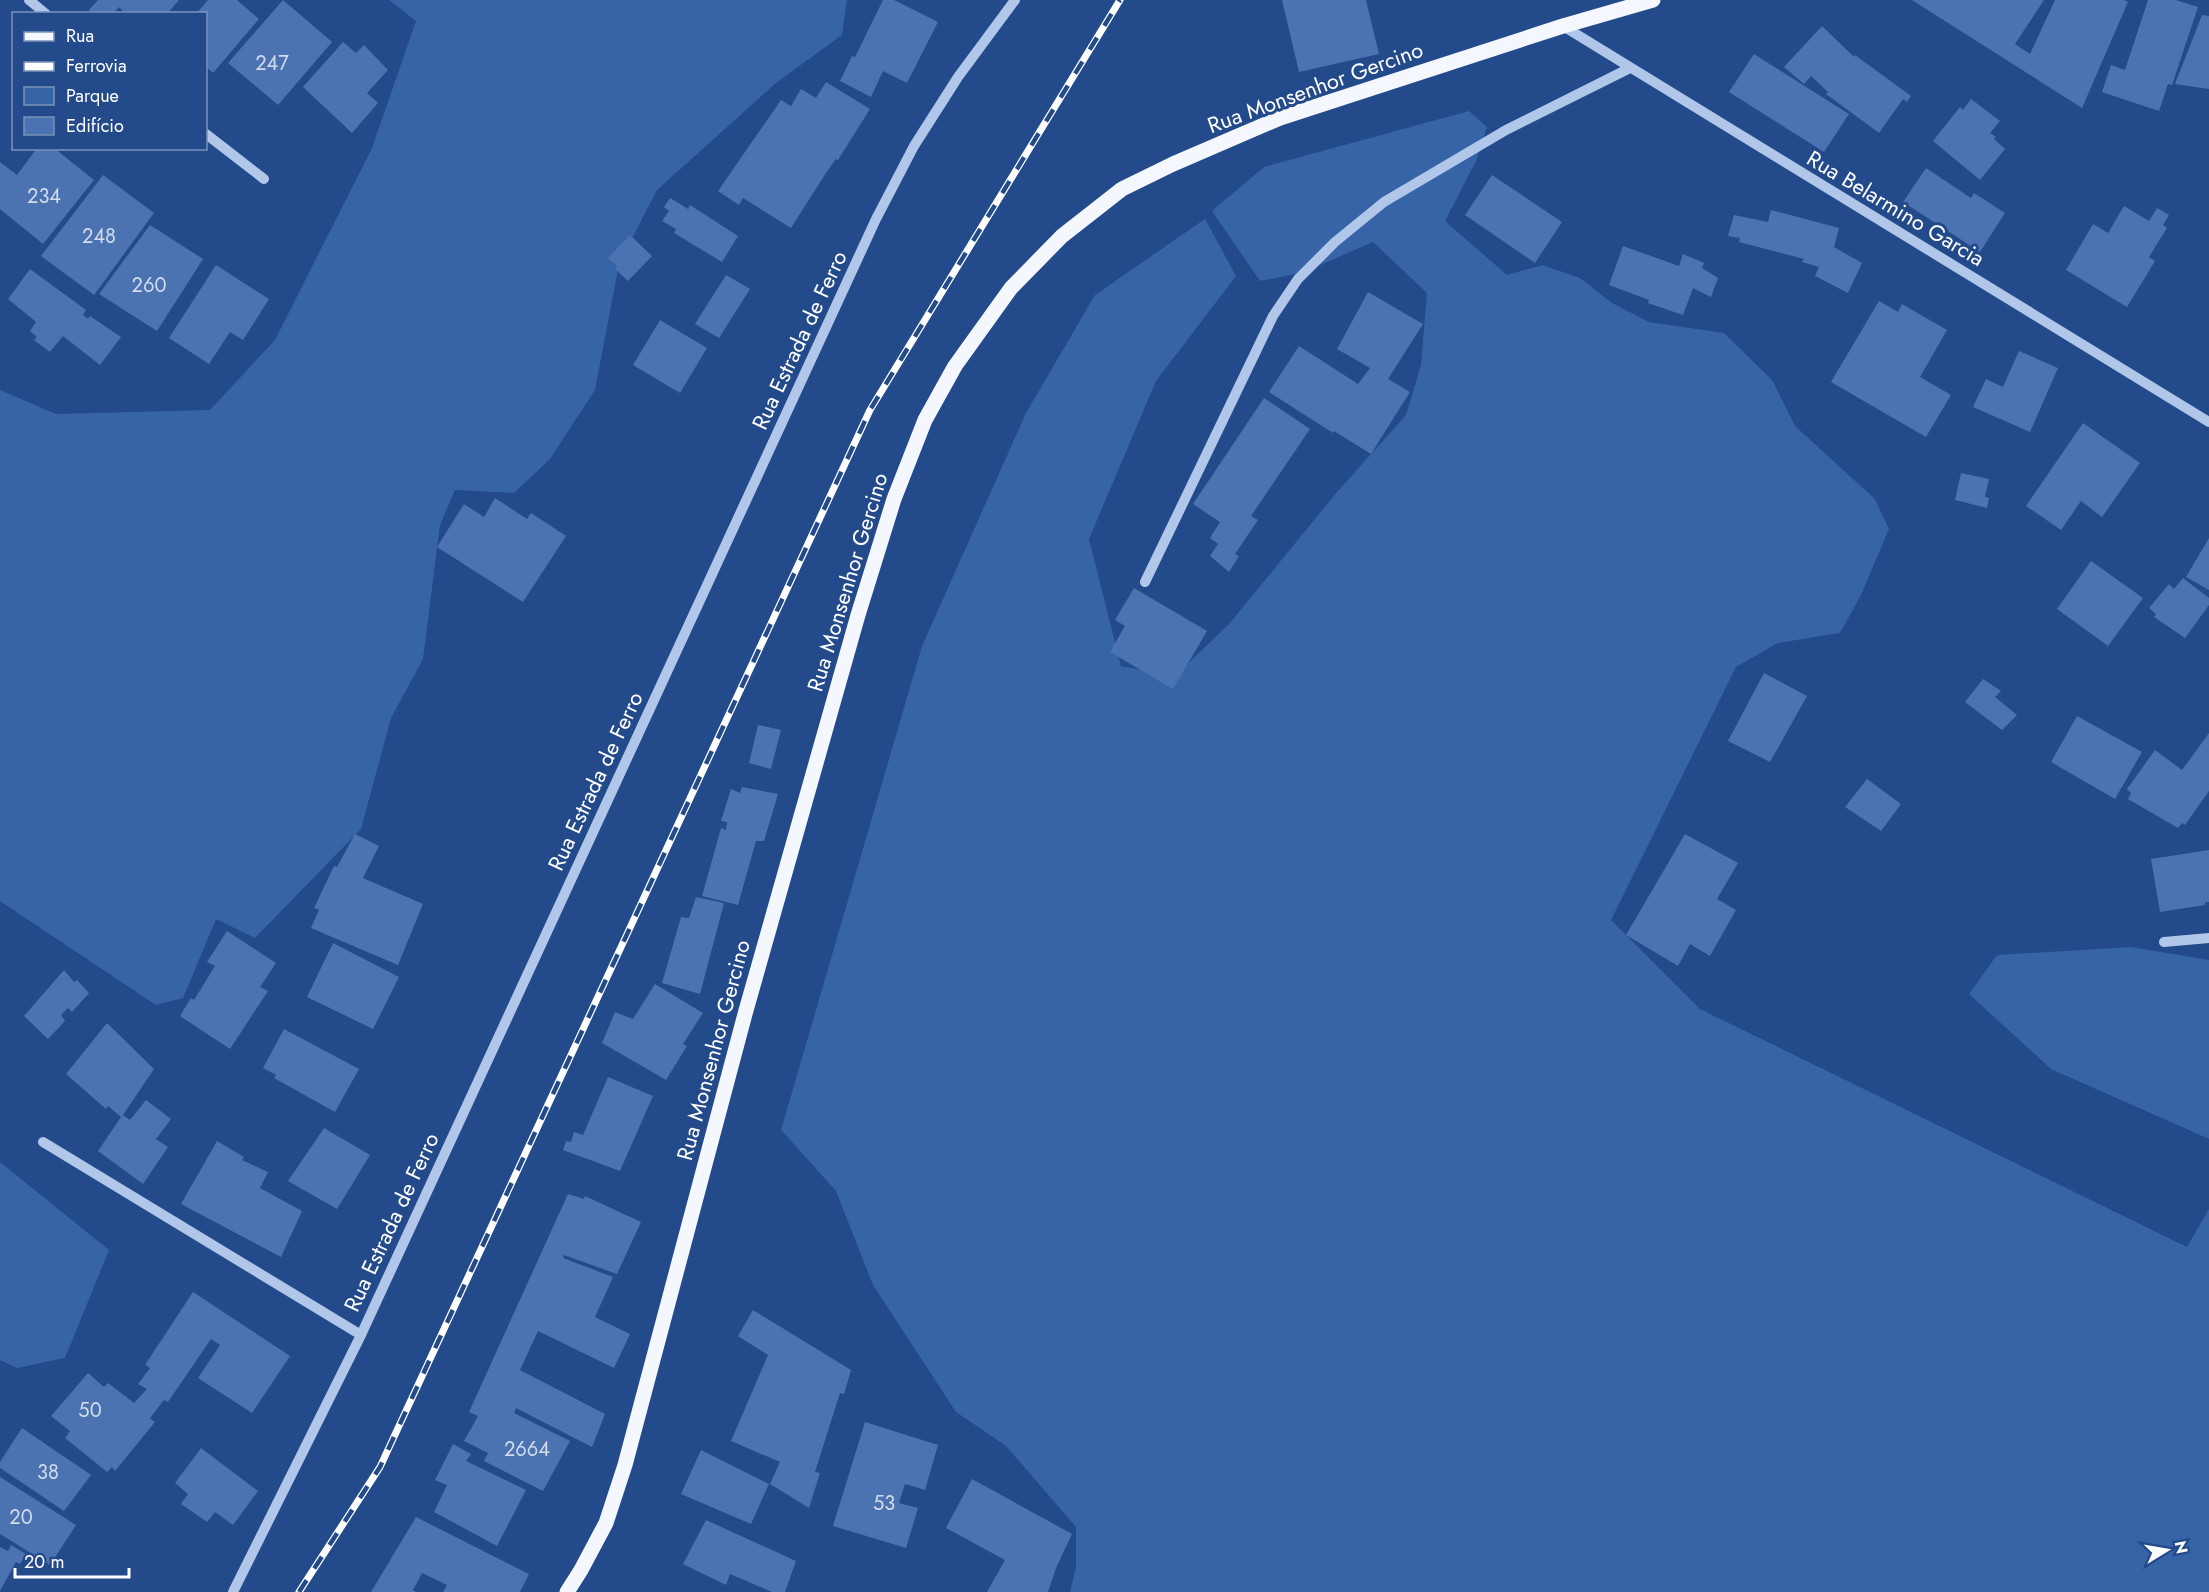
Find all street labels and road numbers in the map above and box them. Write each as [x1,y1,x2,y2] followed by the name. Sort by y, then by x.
[1203,33,1427,141] street label: Rua Monsenhor Gercino
[1801,142,1991,274] street label: Rua Belarmino Garcia
[743,245,855,435] street label: Rua Estrada de Ferro
[798,469,896,695] street label: Rua Monsenhor Gercino
[539,686,651,876] street label: Rua Estrada de Ferro
[668,936,758,1164] street label: Rua Monsenhor Gercino
[335,1127,447,1317] street label: Rua Estrada de Ferro

